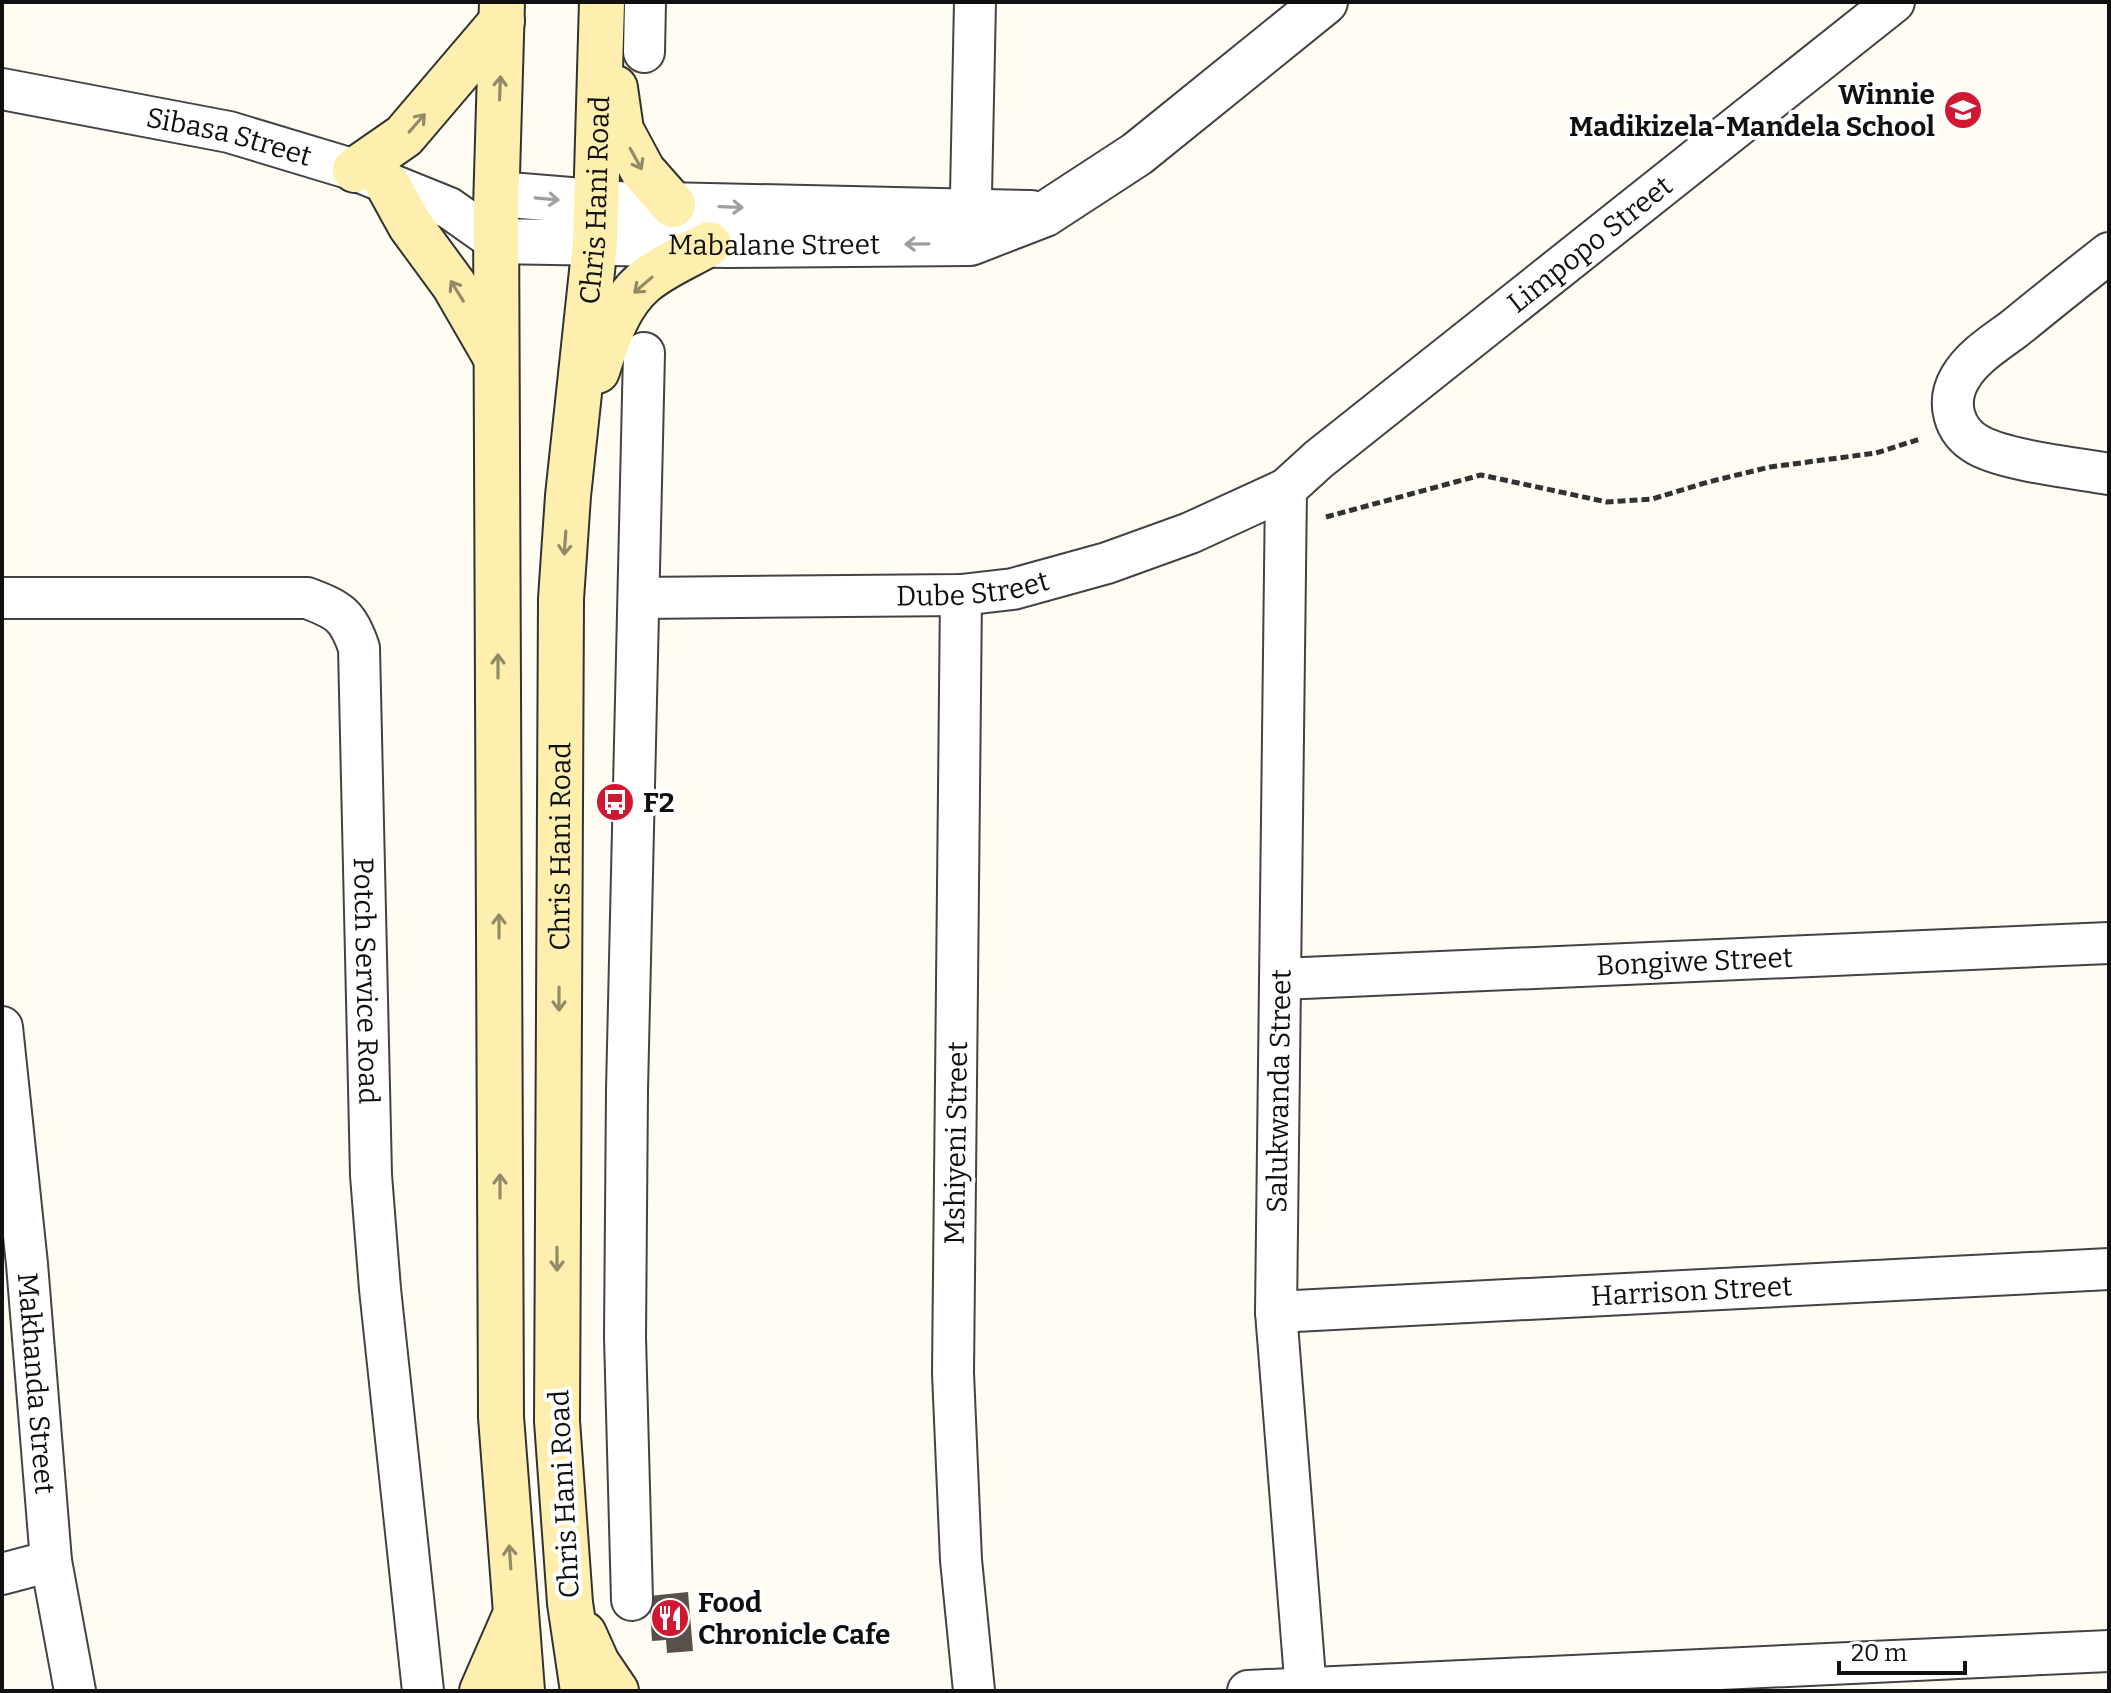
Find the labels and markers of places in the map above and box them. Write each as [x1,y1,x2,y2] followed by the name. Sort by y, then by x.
[1569,78,1935,143] place label: Winnie Madikizela-Mandela School
[1942,89,1984,131] school or university icon: Winnie Madikizela-Mandela School
[594,781,636,823] bus stop icon: F2
[643,786,675,819] place label: F2
[698,1586,890,1651] place label: Food Chronicle Cafe
[649,1597,691,1639] restaurant icon: Food Chronicle Cafe

